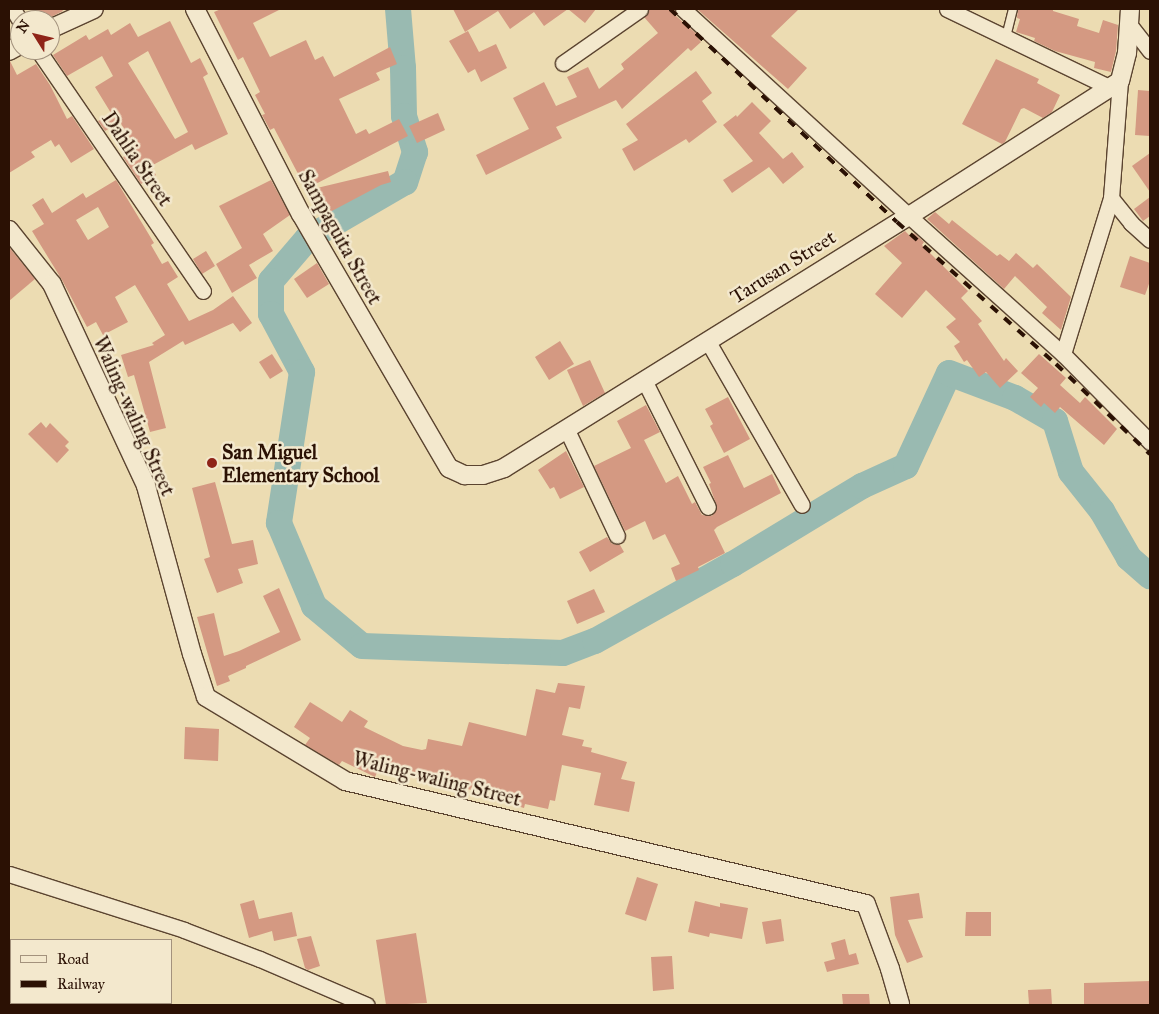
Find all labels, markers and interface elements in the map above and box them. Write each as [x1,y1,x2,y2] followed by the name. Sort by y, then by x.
[10,10,60,60] north arrow
[13,17,34,36] text: N
[97,107,177,211] street label: Dahlia Street
[293,165,387,309] street label: Sampaguita Street
[726,225,840,309] street label: Tarusan Street
[88,332,180,500] street label: Waling-waling Street
[222,440,379,487] place label: San Miguel Elementary School
[206,457,218,469] marker: San Miguel Elementary School
[351,747,523,811] street label: Waling-waling Street
[10,939,172,1004] legend
[57,950,89,968] text: Road
[57,975,105,993] text: Railway

